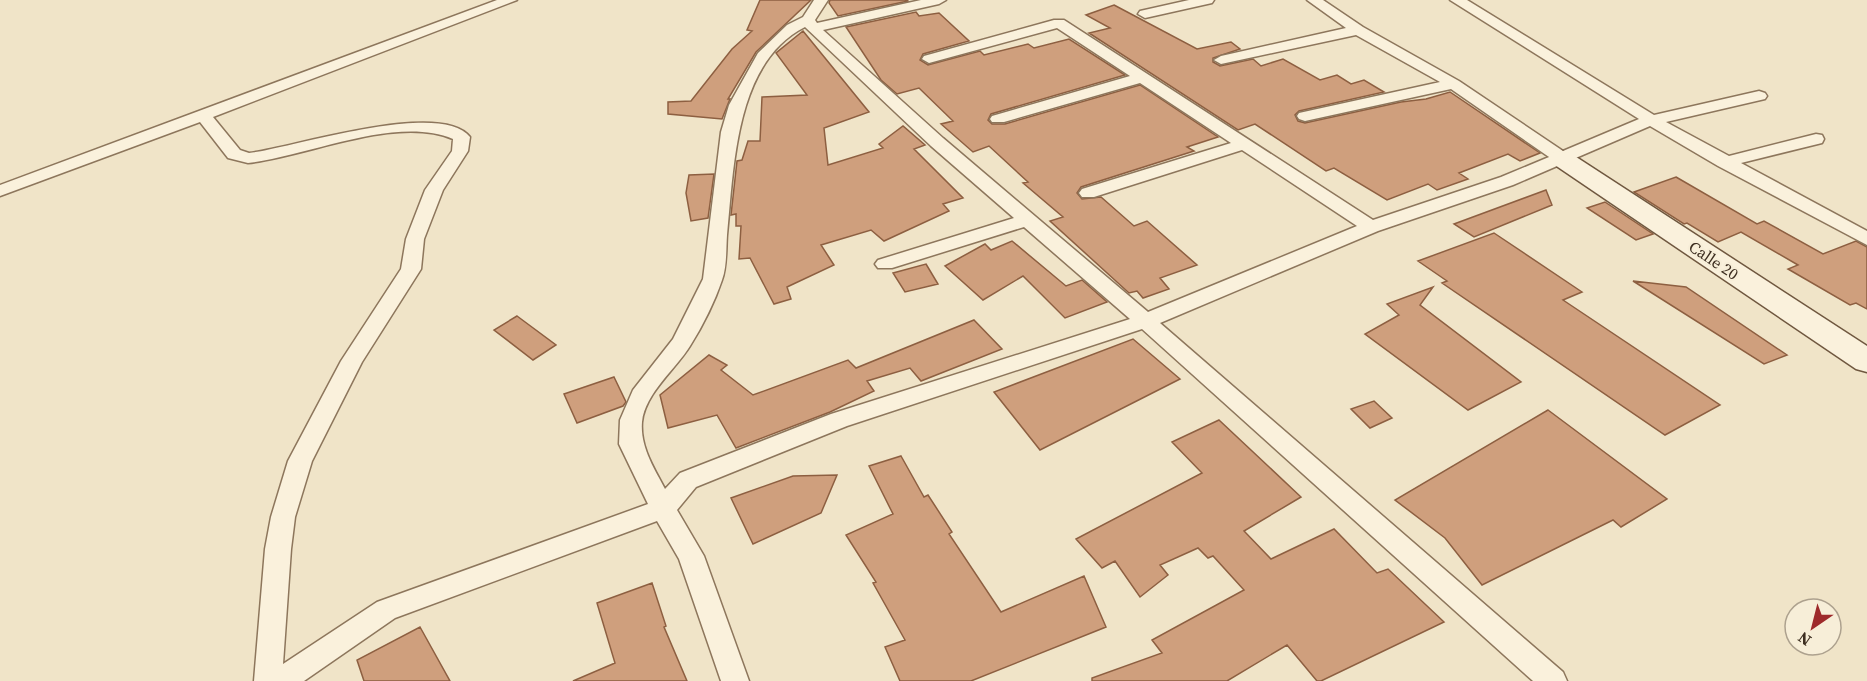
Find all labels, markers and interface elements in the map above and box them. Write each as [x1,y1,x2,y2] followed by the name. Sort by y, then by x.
[1685,235,1743,285] street label: Calle 20
[1783,597,1843,657] north arrow
[1793,627,1815,652] text: N

